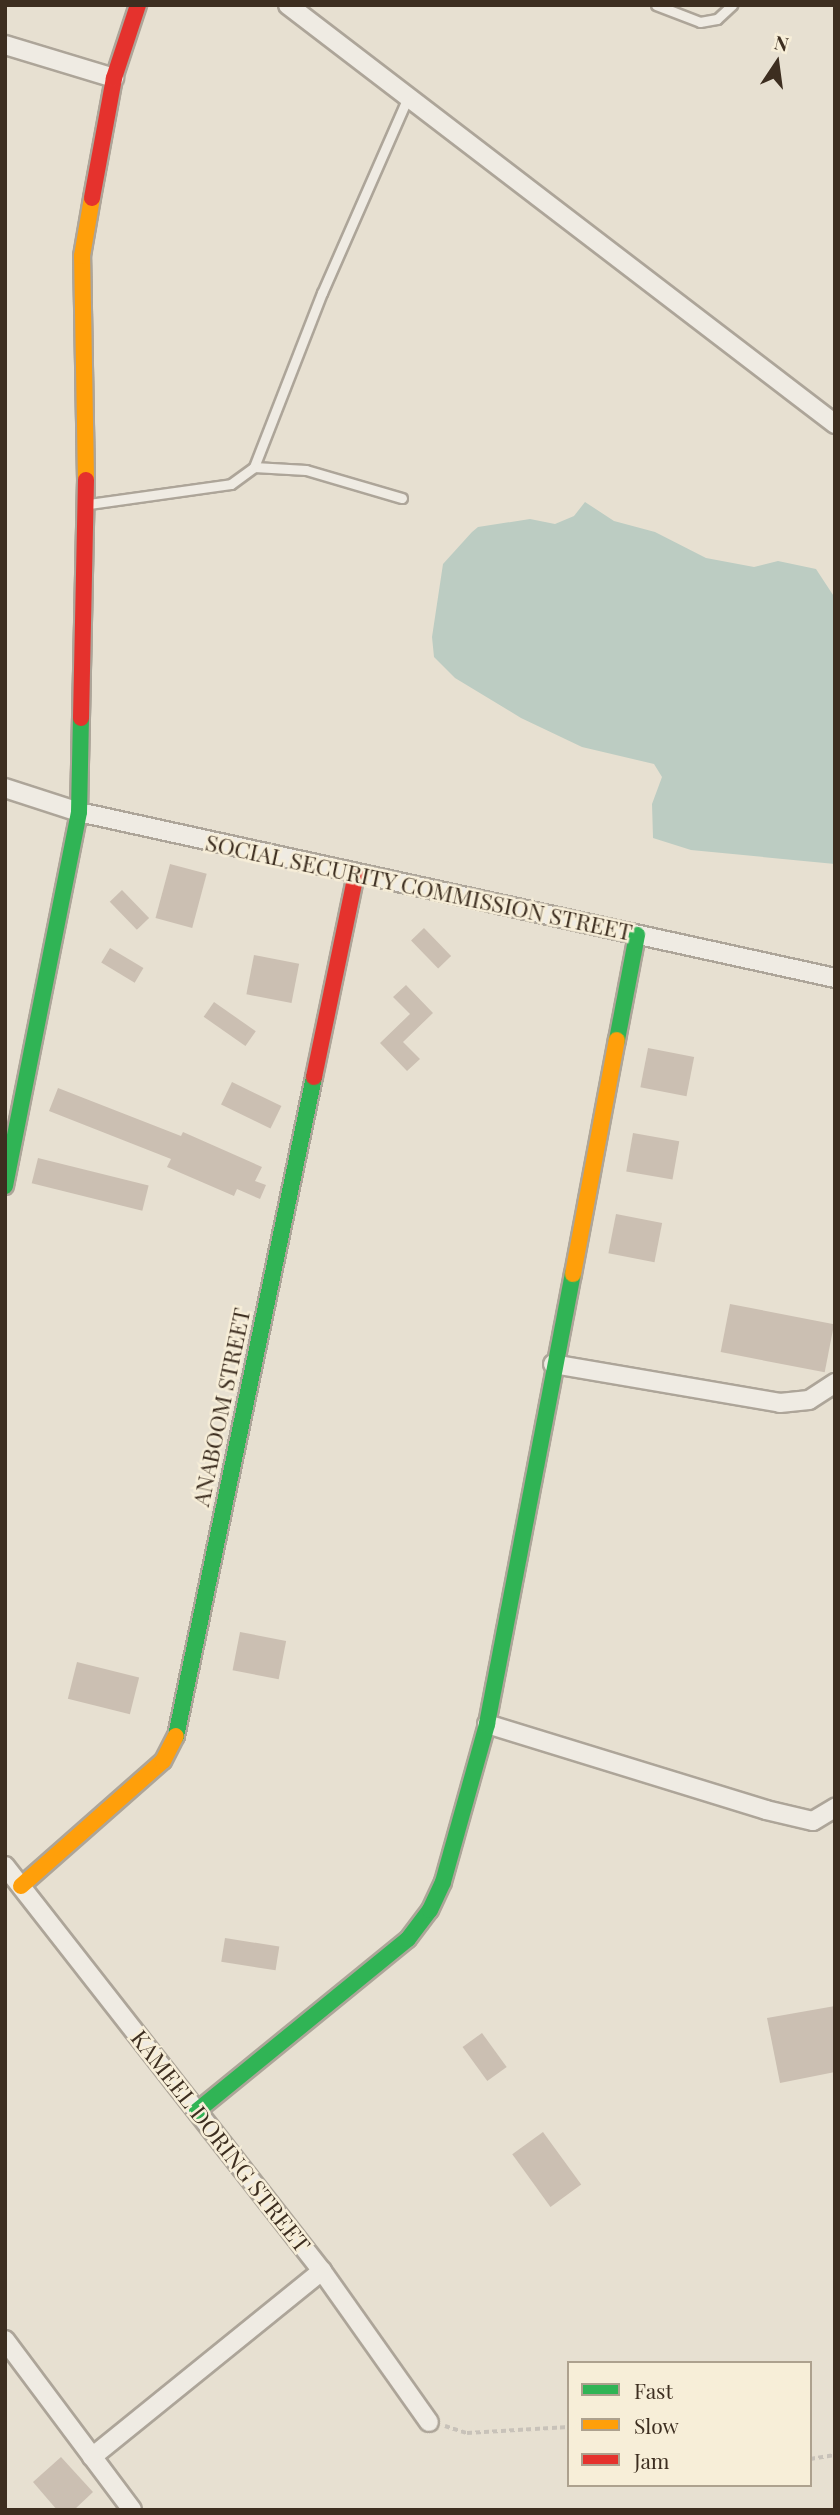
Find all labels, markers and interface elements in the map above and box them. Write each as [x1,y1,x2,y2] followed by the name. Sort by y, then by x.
[742,28,812,98] north arrow
[772,28,791,57] text: N
[203,828,635,946] street label: SOCIAL SECURITY COMMISSION STREET
[186,1305,256,1509] street label: ANABOOM STREET
[126,2024,316,2258] street label: KAMEEL DORING STREET
[567,2361,812,2487] legend
[634,2376,673,2404] text: Fast
[634,2411,679,2439] text: Slow
[634,2446,670,2474] text: Jam

